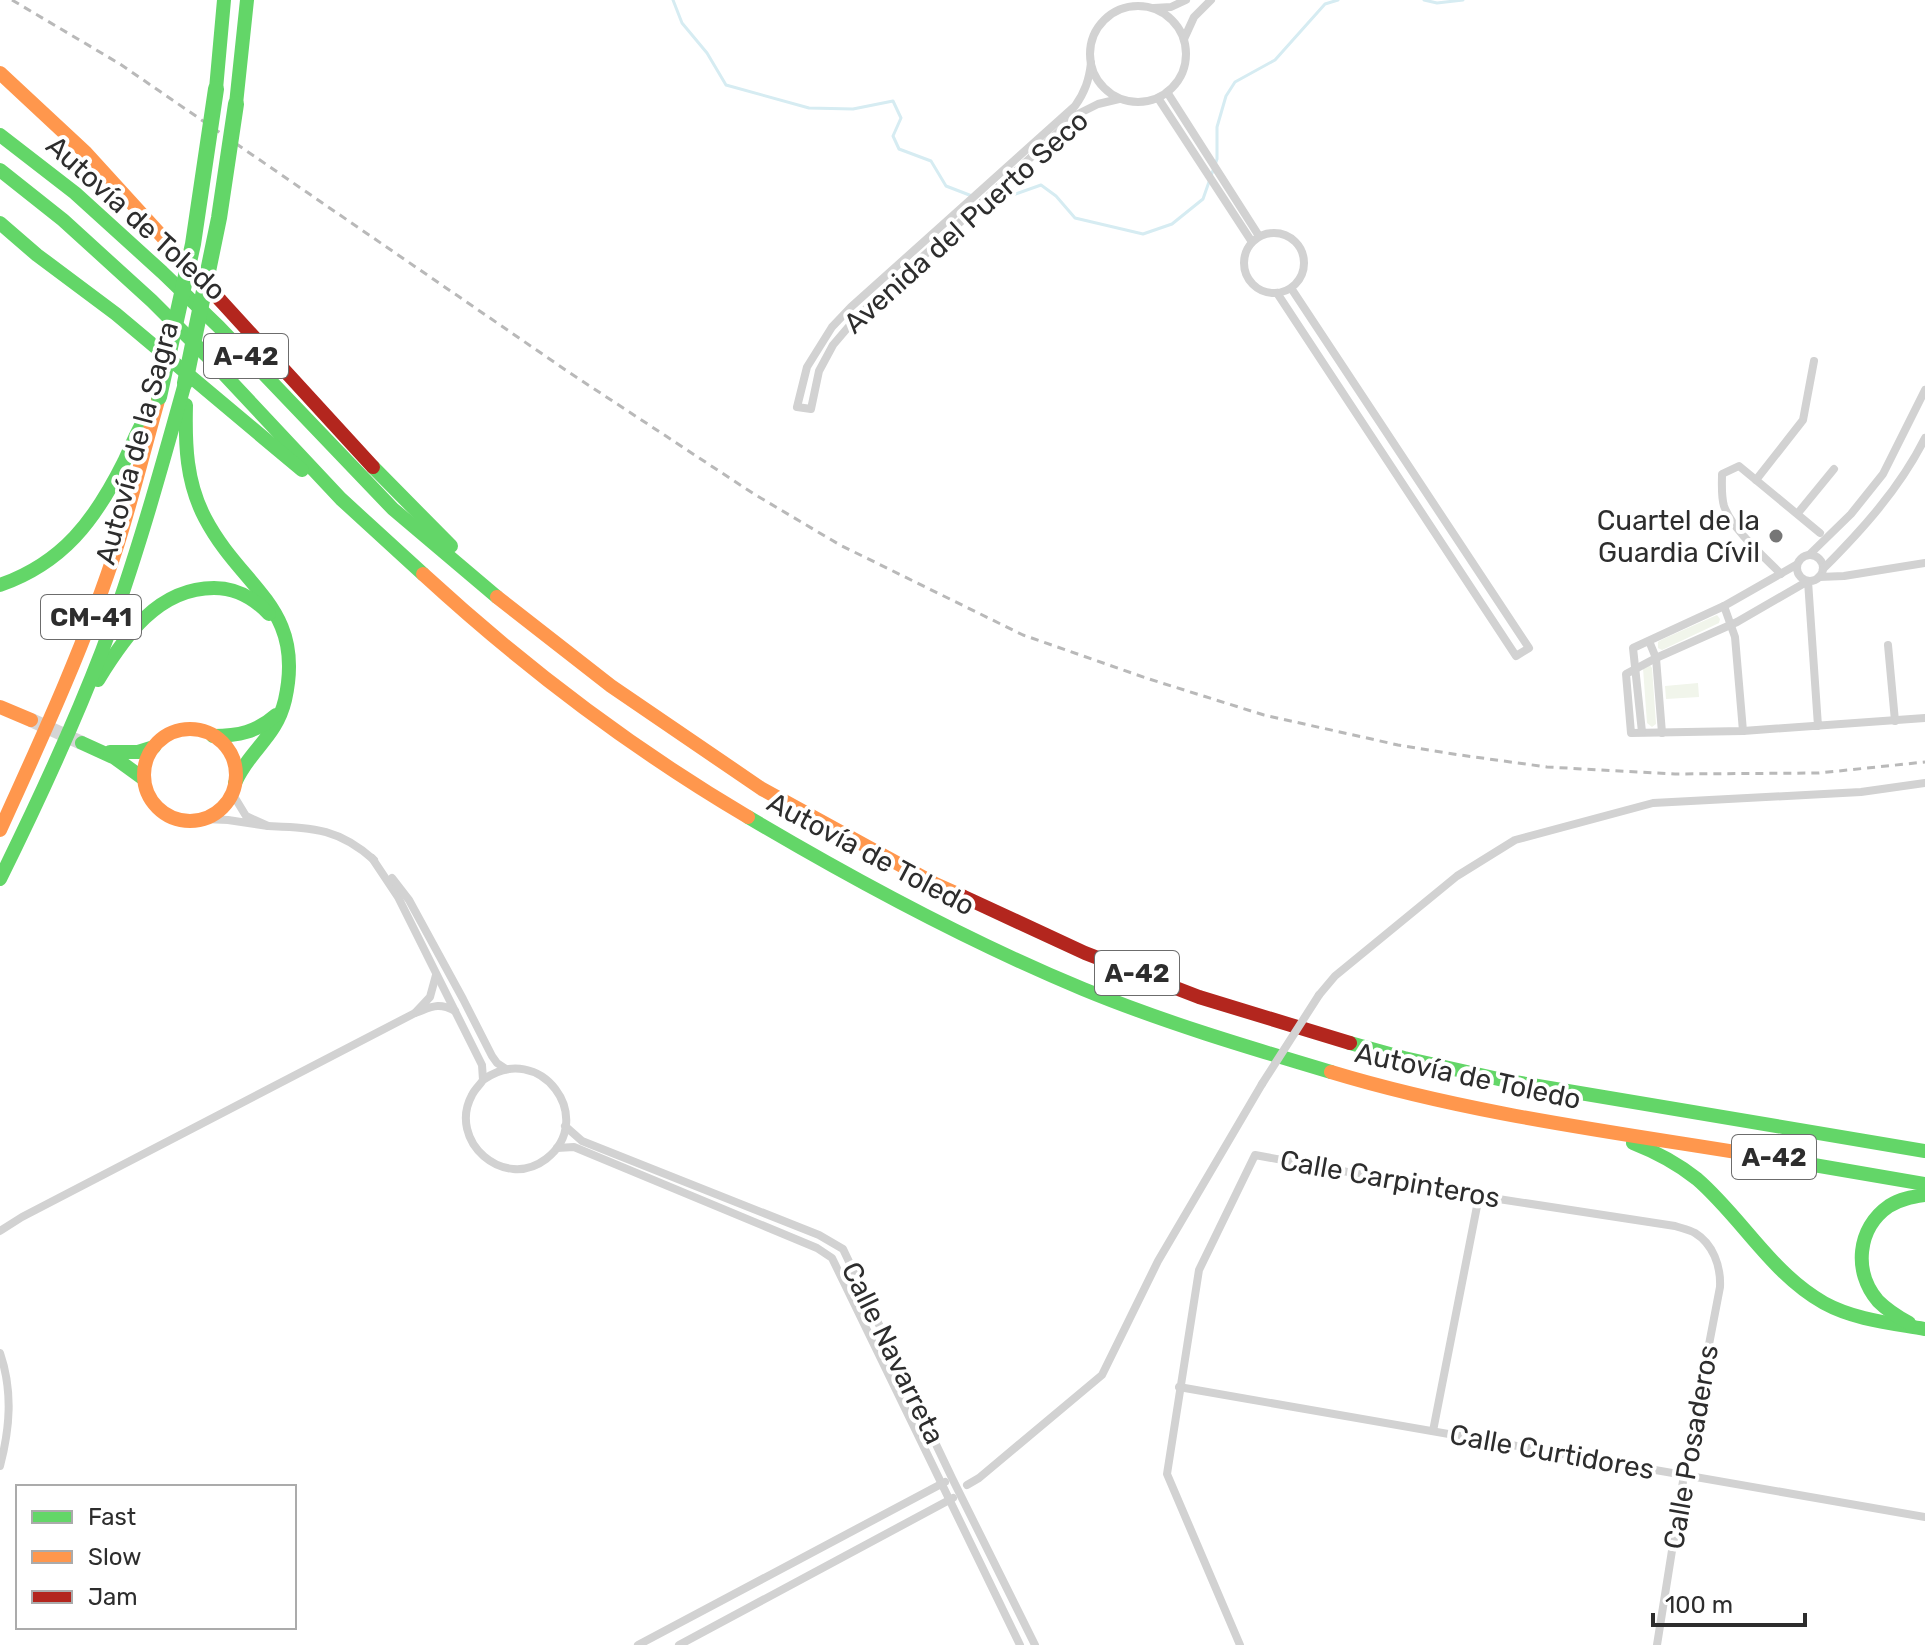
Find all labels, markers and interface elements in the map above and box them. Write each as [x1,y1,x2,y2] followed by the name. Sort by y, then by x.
[837,104,1095,340] street label: Avenida del Puerto Seco
[40,129,232,307] street label: Autovía de Toledo
[89,318,185,568] street label: Autovía de la Sagra
[204,334,288,378] road number: A-42
[1597,504,1760,569] place label: Cuartel de la Guardia Cívil
[1767,527,1785,545] marker: Cuartel de la Guardia Cívil
[41,595,141,639] road number: CM-41
[762,785,980,923] street label: Autovía de Toledo
[1095,951,1179,995] road number: A-42
[1352,1036,1584,1116] street label: Autovía de Toledo
[1732,1135,1816,1179] road number: A-42
[1278,1143,1502,1215] street label: Calle Carpinteros
[835,1257,951,1449] street label: Calle Navarreta
[1657,1342,1725,1552] street label: Calle Posaderos
[1447,1418,1657,1486] street label: Calle Curtidores
[16,1485,296,1629] legend
[88,1503,136,1531] text: Fast
[88,1543,141,1571] text: Slow
[1653,1577,1805,1627] scale bar
[88,1583,138,1611] text: Jam
[1665,1591,1733,1619] text: 100 m

